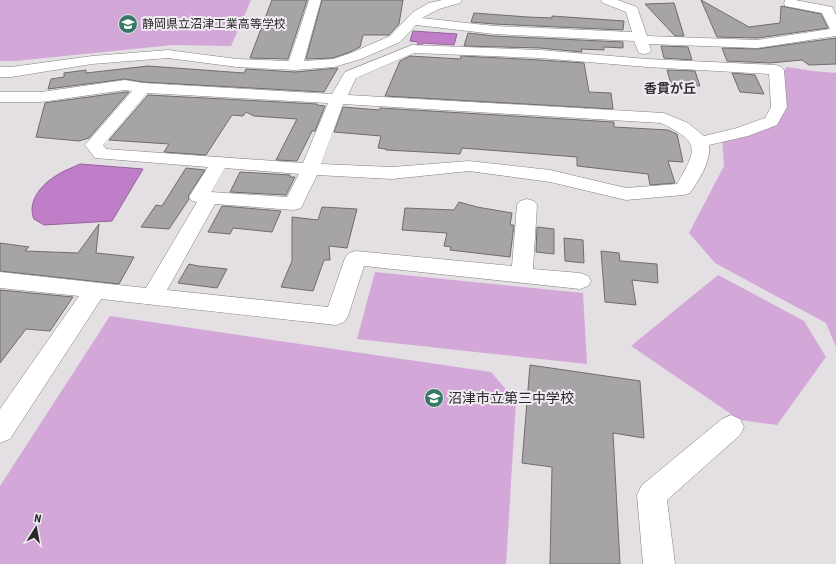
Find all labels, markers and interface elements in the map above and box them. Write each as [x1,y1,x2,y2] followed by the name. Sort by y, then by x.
[117,13,139,35] school or university icon: 静岡県立沼津工業高等学校
[142,17,286,31] place label: 静岡県立沼津工業高等学校
[644,81,696,96] district label: 香貫が丘
[423,387,445,409] school or university icon: 沼津市立第三中学校
[448,390,574,406] place label: 沼津市立第三中学校
[16,508,56,548] north arrow
[33,512,43,526] text: N

